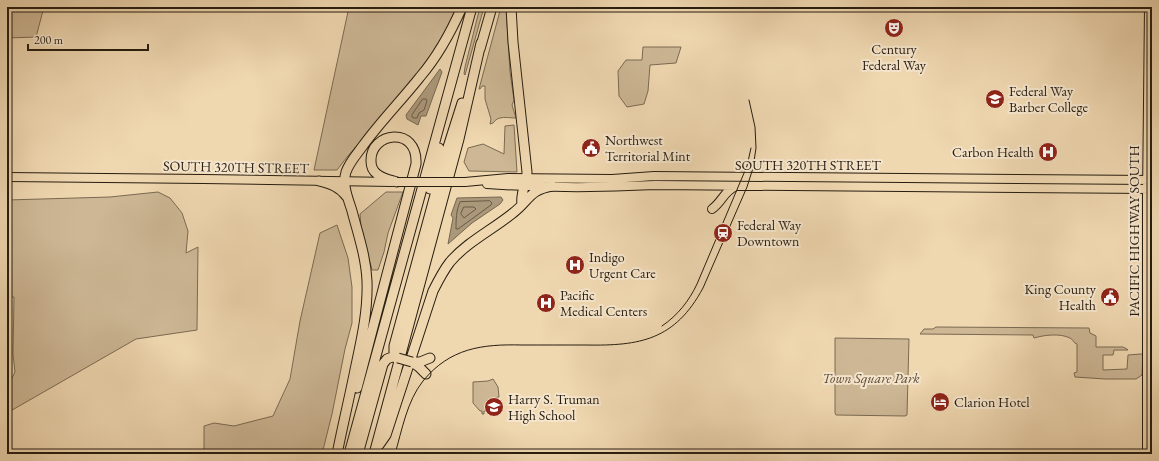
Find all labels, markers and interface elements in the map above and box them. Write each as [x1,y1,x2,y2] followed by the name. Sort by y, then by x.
[883,17,905,39] theatre icon: Century Federal Way
[28,26,148,52] scale bar
[34,32,64,48] text: 200 m
[862,40,927,74] place label: Century Federal Way
[1009,82,1089,116] place label: Federal Way Barber College
[984,88,1006,110] school or university icon: Federal Way Barber College
[605,131,691,165] place label: Northwest Territorial Mint
[580,137,602,159] public building icon: Northwest Territorial Mint
[1037,141,1059,163] hospital icon: Carbon Health
[952,143,1034,161] place label: Carbon Health
[1125,145,1143,317] street label: PACIFIC HIGHWAY SOUTH
[735,156,881,174] street label: SOUTH 320TH STREET
[163,157,310,177] street label: SOUTH 320TH STREET
[737,216,802,250] place label: Federal Way Downtown
[712,222,734,244] station icon: Federal Way Downtown
[589,248,656,282] place label: Indigo Urgent Care
[564,254,586,276] hospital icon: Indigo Urgent Care
[1025,280,1097,314] place label: King County Health
[560,286,648,320] place label: Pacific Medical Centers
[1099,286,1121,308] public building icon: King County Health
[535,292,557,314] hospital icon: Pacific Medical Centers
[822,369,920,388] park label: Town Square Park
[508,390,600,424] place label: Harry S. Truman High School
[929,391,951,413] hotel icon: Clarion Hotel
[954,393,1030,411] place label: Clarion Hotel
[483,396,505,418] school or university icon: Harry S. Truman High School

